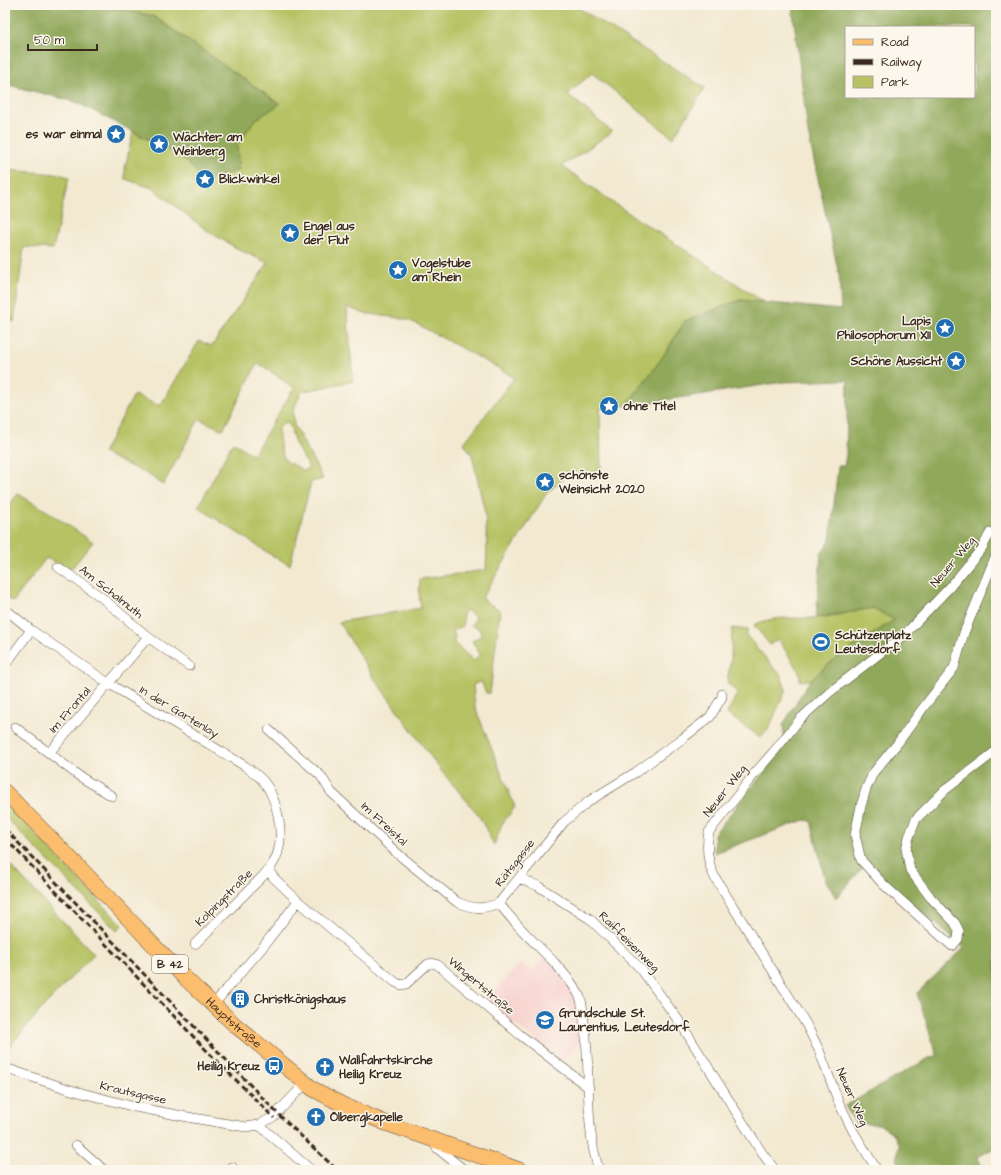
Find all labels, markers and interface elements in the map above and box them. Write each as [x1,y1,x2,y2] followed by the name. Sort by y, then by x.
[28,26,97,52] scale bar
[845,26,975,98] legend
[34,32,65,49] text: 50 m
[881,34,909,51] text: Road
[881,54,922,72] text: Railway
[881,74,909,91] text: Park
[105,123,127,145] place icon: es war einmal
[25,126,102,143] place label: es war einmal
[172,129,243,162] place label: Wächter am Weinberg
[148,133,170,155] place icon: Wächter am Weinberg
[194,168,216,190] place icon: Blickwinkel
[219,171,280,188] place label: Blickwinkel
[303,218,355,249] place label: Engel aus der Flut
[279,222,301,244] place icon: Engel aus der Flut
[411,255,472,286] place label: Vogelstube am Rhein
[387,259,409,281] place icon: Vogelstube am Rhein
[837,313,931,345] place label: Lapis Philosophorum XII
[934,317,956,339] place icon: Lapis Philosophorum XII
[945,350,967,372] place icon: Schöne Aussicht
[850,353,942,370] place label: Schöne Aussicht
[598,395,620,417] place icon: ohne Titel
[623,398,676,415] place label: ohne Titel
[558,467,645,498] place label: schönste Weinsicht 2020
[534,471,556,493] place icon: schönste Weinsicht 2020
[927,533,980,592] street label: Neuer Weg
[75,562,147,623] street label: Am Schalmuth
[834,627,912,658] place label: Schützenplatz Leutesdorf
[810,631,832,653] sports icon: Schützenplatz Leutesdorf
[136,682,222,743] street label: In der Gartenlay
[45,683,95,737] street label: Im Frontal
[699,761,752,821] street label: Neuer Weg
[357,798,411,850] street label: Im Freistal
[491,835,540,891] street label: Rätsgasse
[191,865,258,931] street label: Kolpingstraße
[594,908,663,977] street label: Raiffeisenweg
[444,953,518,1020] street label: Wingertstraße
[152,955,188,973] road number: B 42
[229,988,251,1010] building icon: Christkönigshaus
[254,991,346,1010] place label: Christkönigshaus
[202,993,266,1052] street label: Hauptstraße
[559,1005,690,1036] place label: Grundschule St. Laurentius, Leutesdorf
[534,1009,556,1031] school or university icon: Grundschule St. Laurentius, Leutesdorf
[338,1052,433,1085] place label: Wallfahrtskirche Heilig Kreuz
[263,1055,285,1077] bus stop icon: Heilig Kreuz
[314,1056,336,1078] church icon: Wallfahrtskirche Heilig Kreuz
[197,1058,261,1077] place label: Heilig Kreuz
[831,1065,872,1129] street label: Neuer Weg
[98,1077,168,1110] street label: Krautsgasse
[305,1106,327,1128] church icon: Ölbergkapelle
[330,1109,403,1128] place label: Ölbergkapelle

